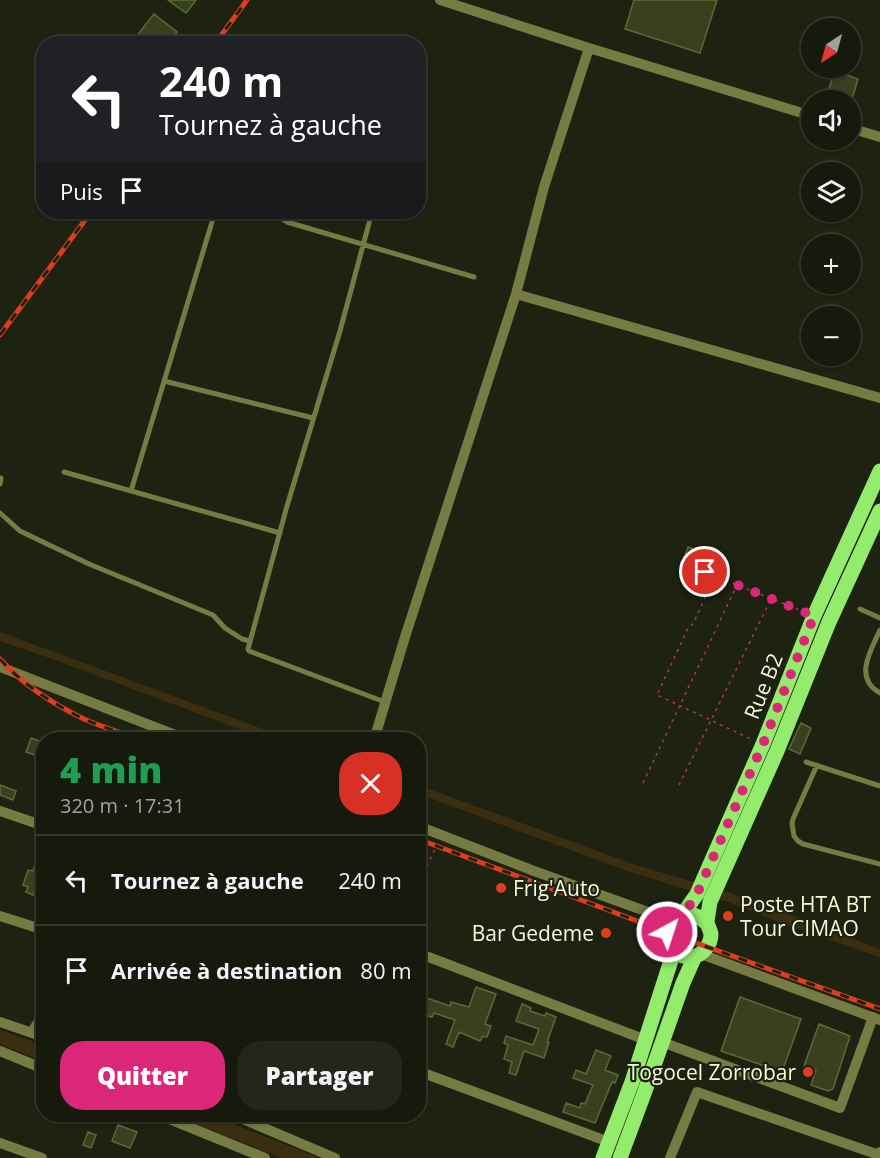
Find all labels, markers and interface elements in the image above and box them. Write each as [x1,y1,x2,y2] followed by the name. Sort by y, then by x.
[801,18,861,78] north arrow
[801,18,861,366] map controls
[159,52,283,109] text: 240 m
[60,60,138,138] icon: left
[801,90,861,150] button: sound
[159,106,382,143] text: Tournez à gauche
[801,162,861,222] button: layers
[115,174,148,207] icon: arrive
[60,176,103,206] text: Puis
[801,234,861,294] button: +
[801,306,861,366] button: −
[679,546,730,597] pin
[688,555,721,588] icon: arrive
[737,649,789,723] street label: Rue B2
[60,745,162,794] text: 4 min
[339,752,402,815] button: close
[60,792,185,819] text: 320 m · 17:31
[60,864,93,897] icon: left
[111,865,304,895] text: Tournez à gauche
[338,865,402,895] text: 240 m
[513,874,600,902] place label: Frig'Auto
[494,881,508,895] marker: Frig'Auto
[740,890,871,942] place label: Poste HTA BT Tour CIMAO
[635,900,699,964] position arrow
[721,909,735,923] marker: Poste HTA BT Tour CIMAO
[472,919,594,947] place label: Bar Gedeme
[599,926,613,940] marker: Bar Gedeme
[60,954,93,987] icon: arrive
[111,955,342,985] text: Arrivée à destination
[360,955,412,985] text: 80 m
[60,1041,225,1110] button: Quitter
[237,1041,402,1110] button: Partager
[628,1058,796,1086] place label: Togocel Zorrobar
[801,1065,815,1079] marker: Togocel Zorrobar

